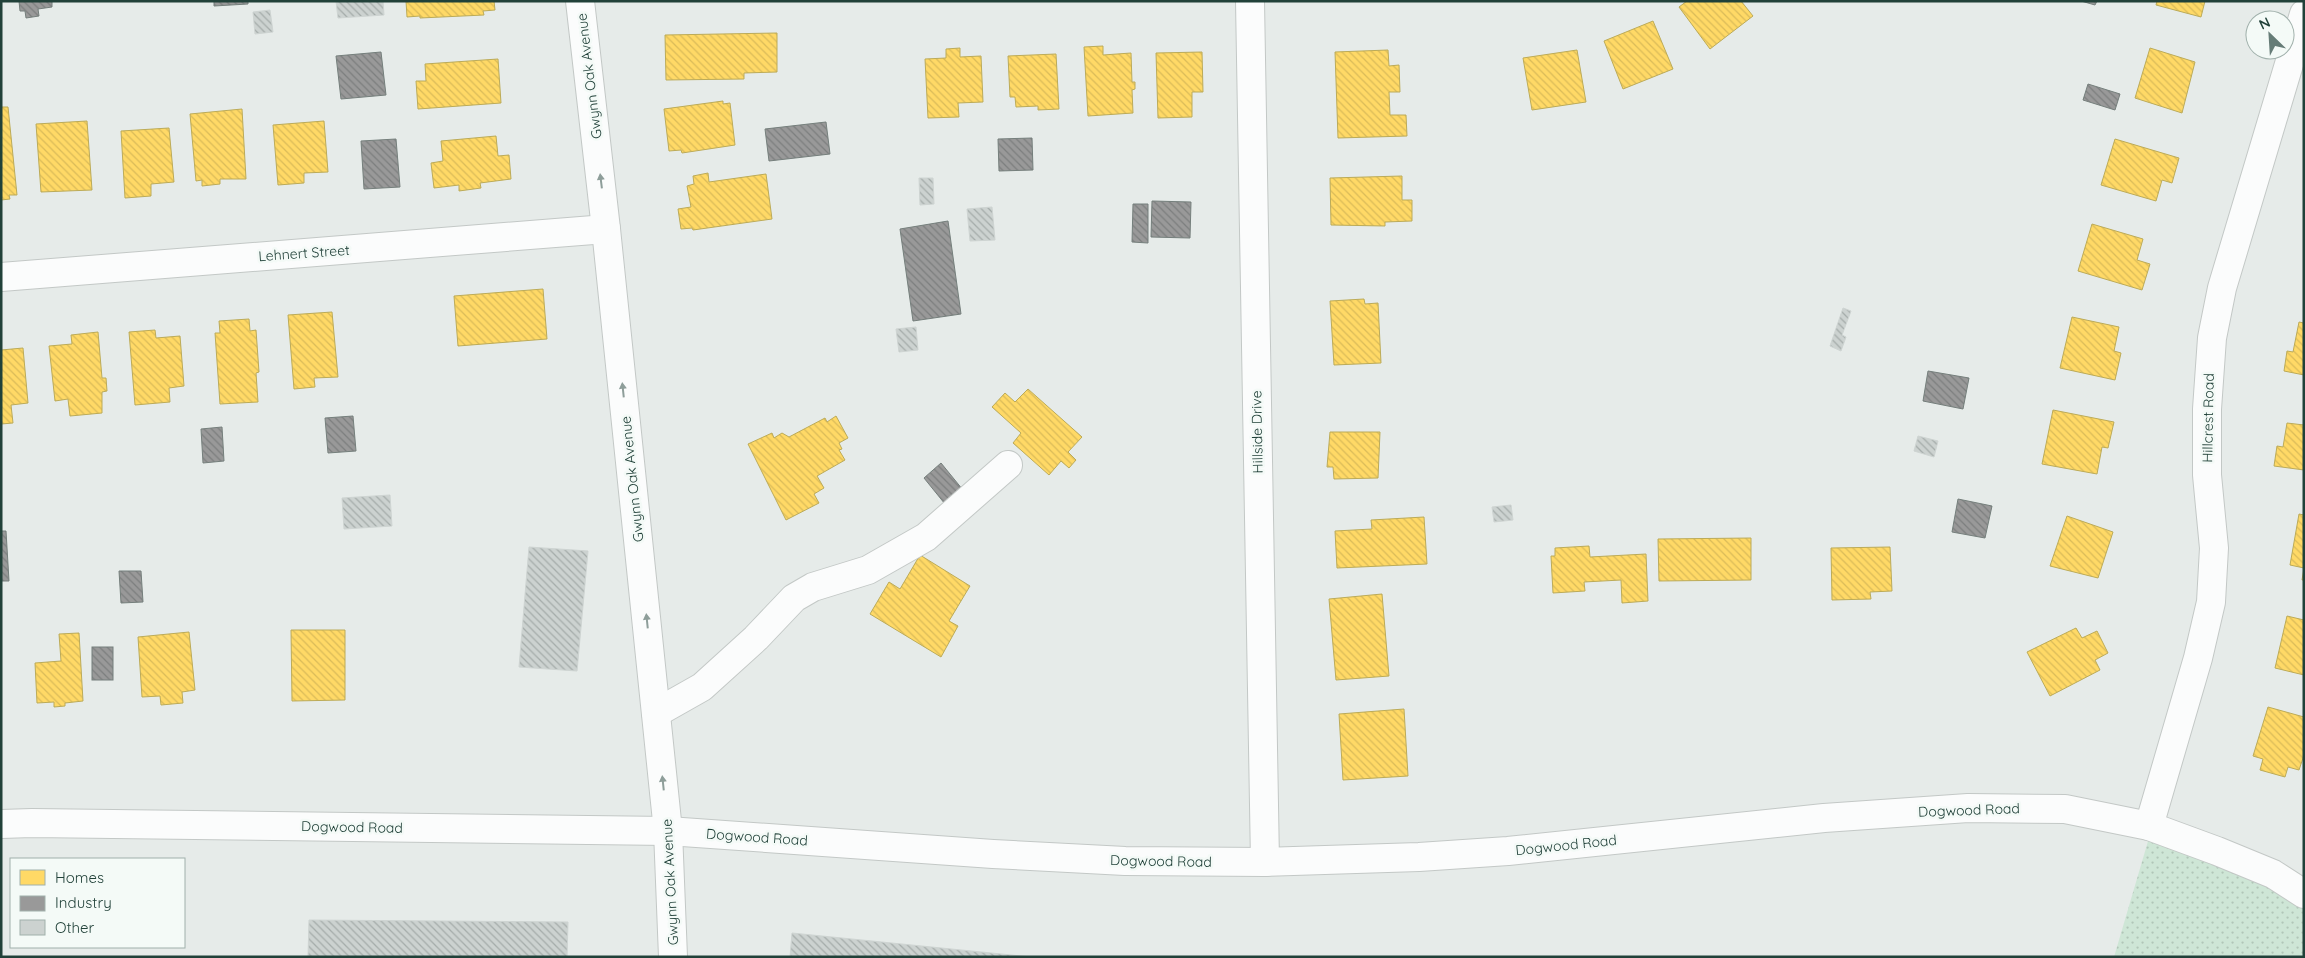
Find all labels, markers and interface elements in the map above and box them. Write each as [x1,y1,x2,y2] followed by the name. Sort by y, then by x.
[2245,10,2295,60] north arrow
[572,12,606,140] street label: Gwynn Oak Avenue
[2256,13,2273,34] text: N
[597,172,605,188] one-way arrow
[258,241,351,265] street label: Lehnert Street
[2198,373,2218,463] street label: Hillcrest Road
[619,381,627,397] one-way arrow
[1247,390,1267,474] street label: Hillside Drive
[616,415,648,543] street label: Gwynn Oak Avenue
[642,613,650,629] one-way arrow
[659,774,667,790] one-way arrow
[1918,799,2020,821] street label: Dogwood Road
[301,817,403,837] street label: Dogwood Road
[658,818,682,946] street label: Gwynn Oak Avenue
[706,824,808,850] street label: Dogwood Road
[1514,831,1618,859] street label: Dogwood Road
[1110,851,1212,871] street label: Dogwood Road
[10,858,185,948] legend
[55,868,104,887] text: Homes
[55,893,112,912] text: Industry
[55,918,95,937] text: Other

